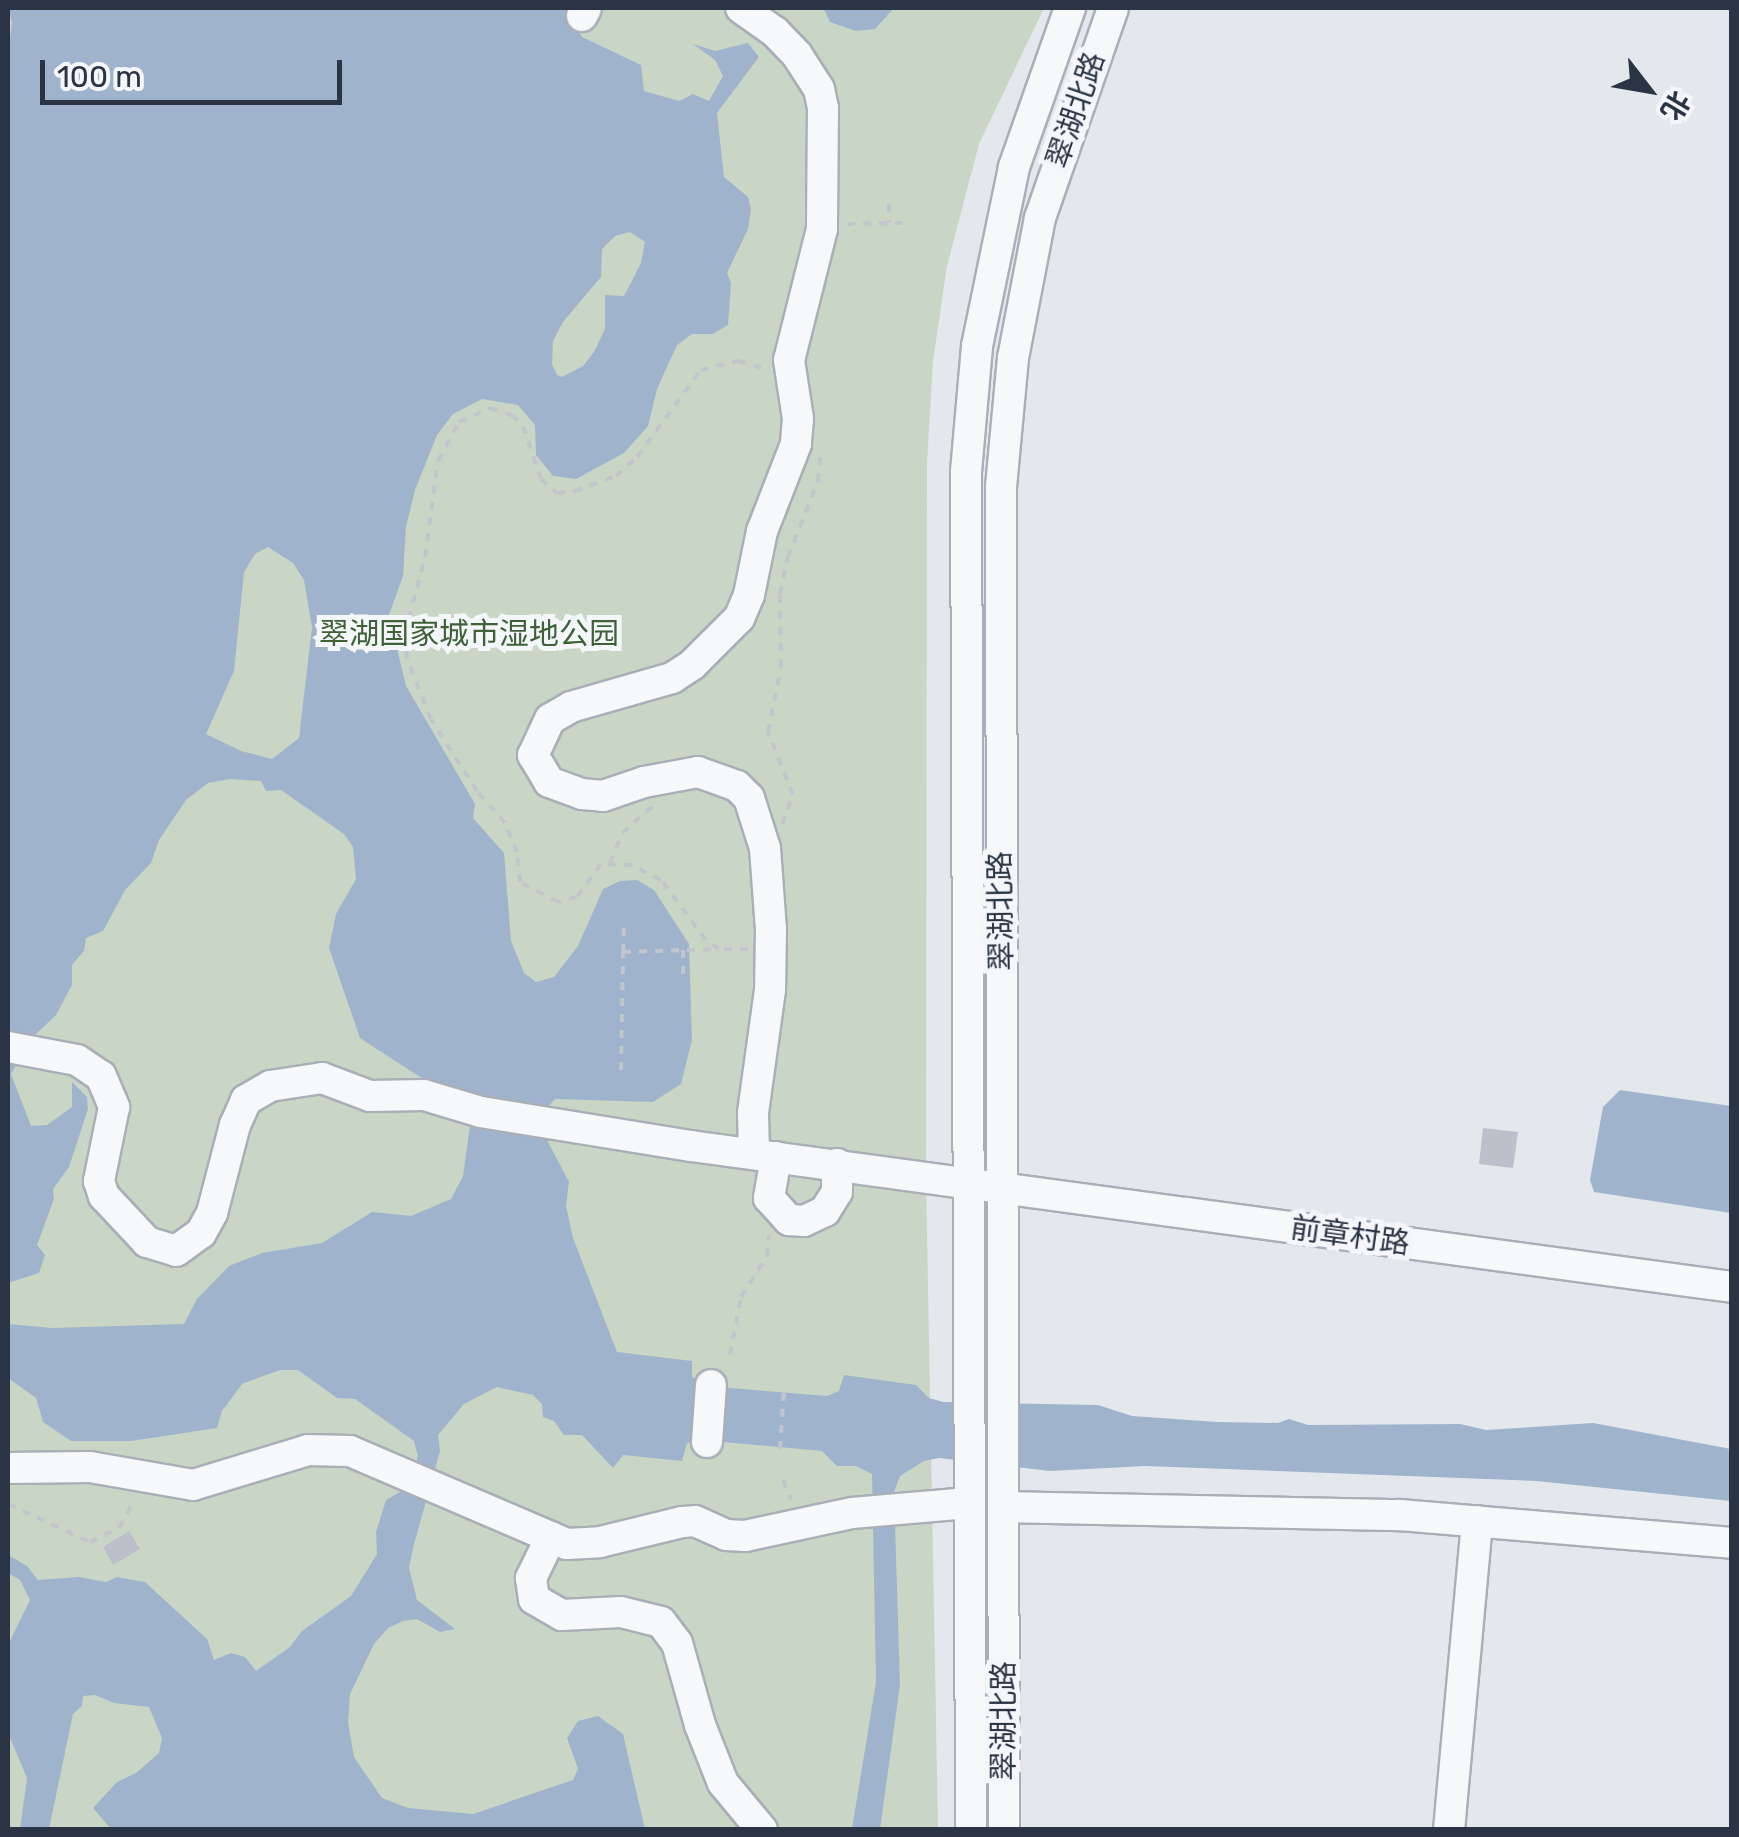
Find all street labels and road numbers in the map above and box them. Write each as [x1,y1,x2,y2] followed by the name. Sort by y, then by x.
[1039,47,1113,173] street label: 翠湖北路
[982,851,1020,971] street label: 翠湖北路
[1288,1210,1412,1262] street label: 前章村路
[986,1661,1022,1781] street label: 翠湖北路

